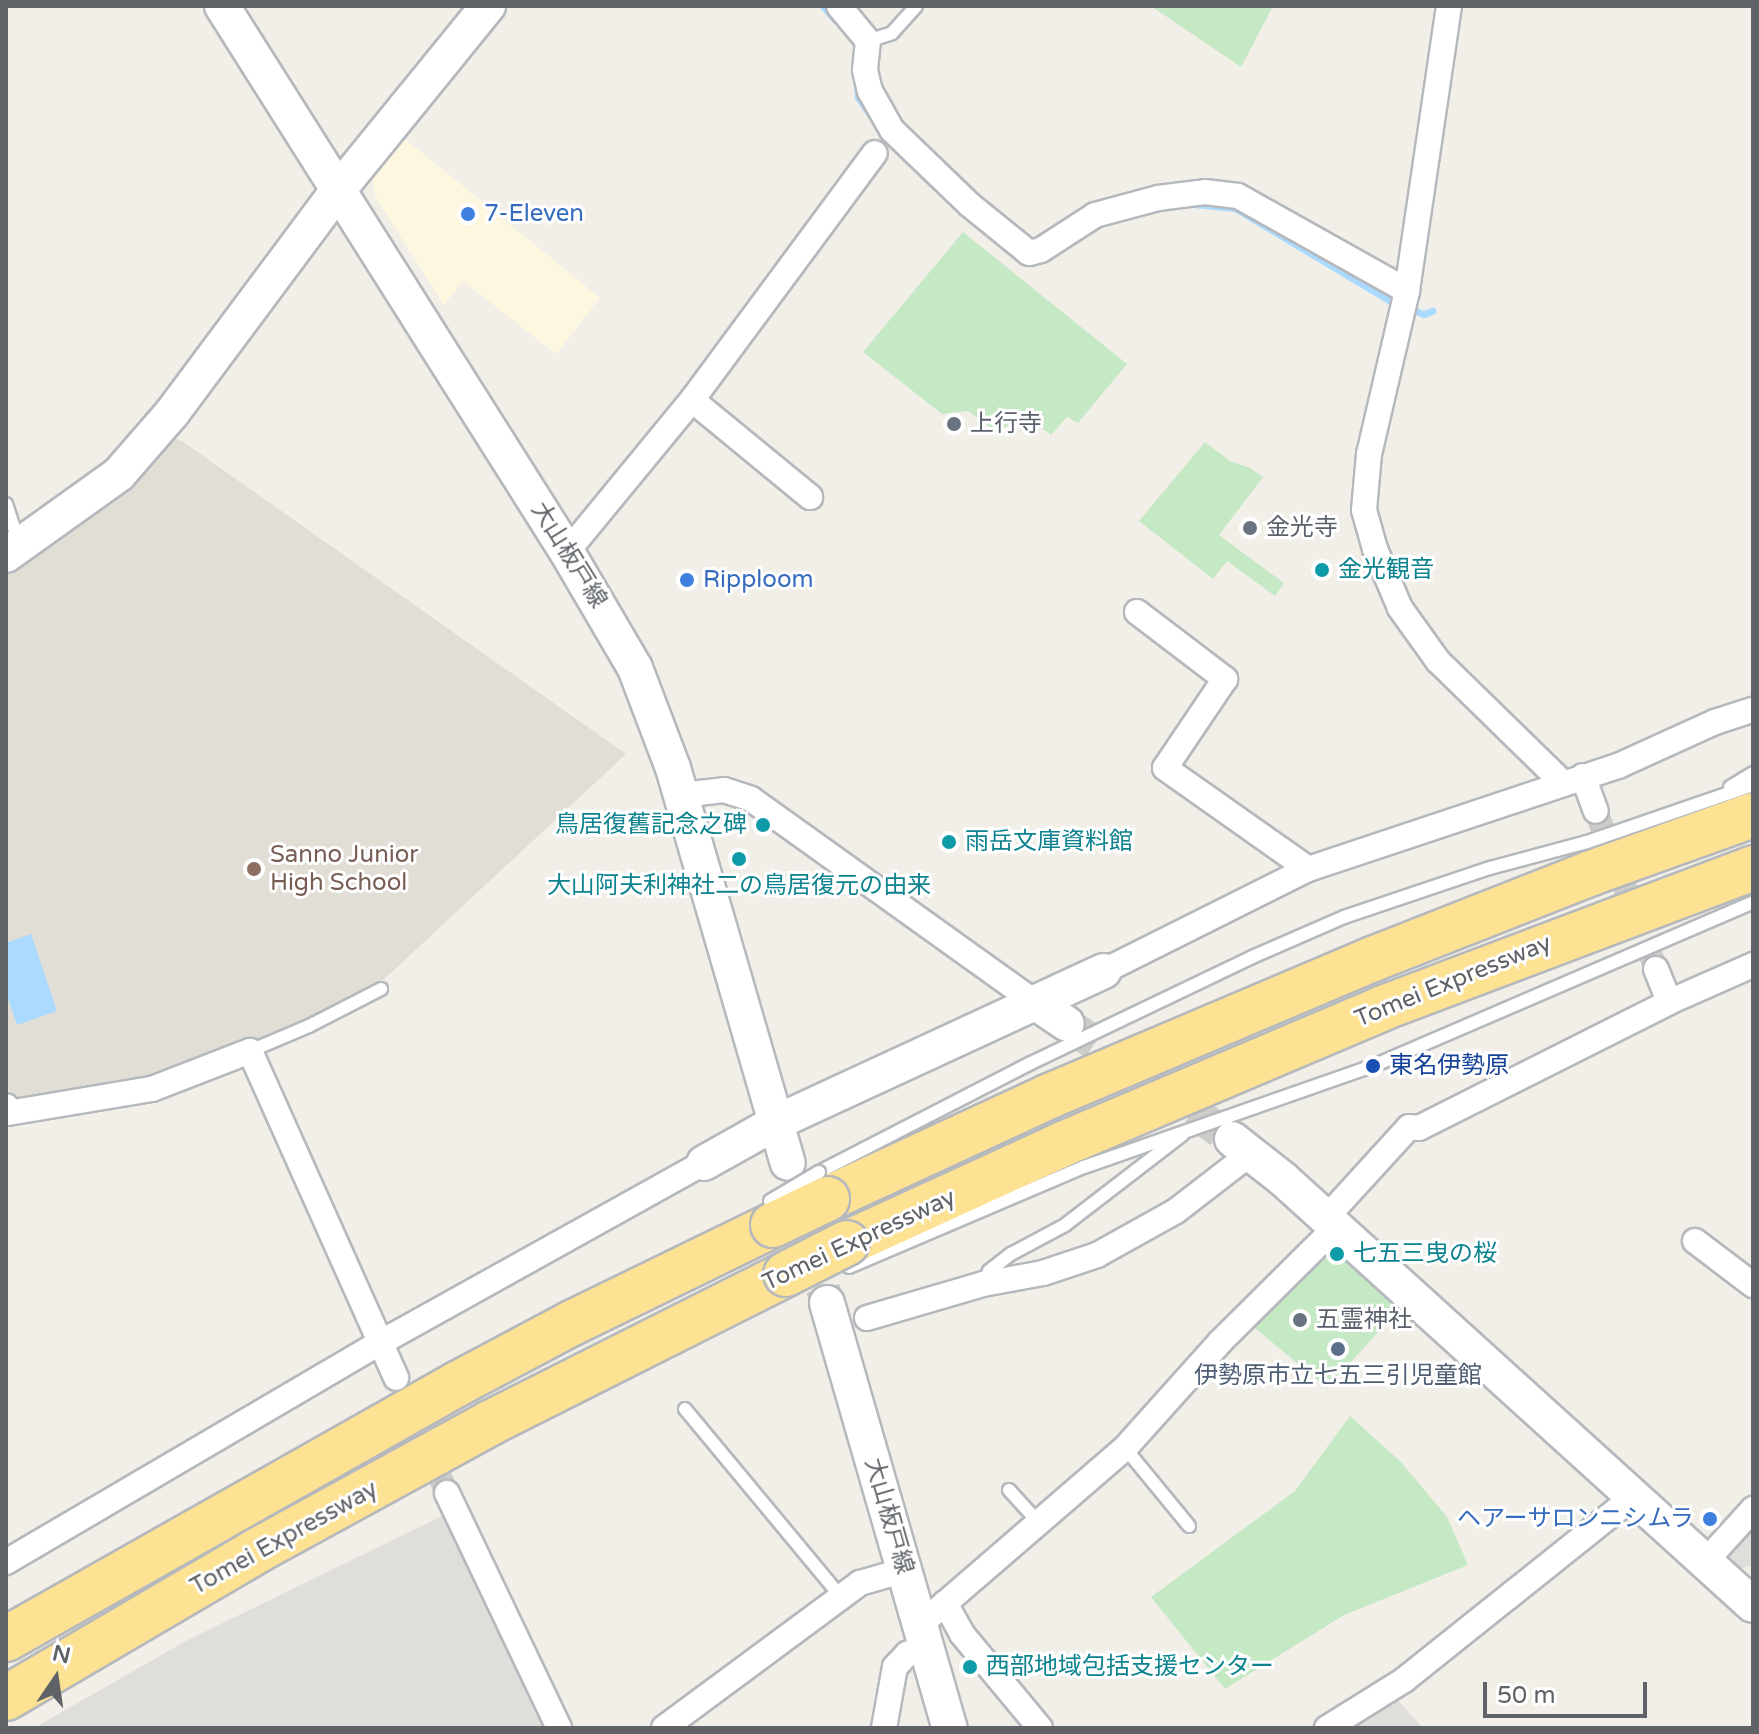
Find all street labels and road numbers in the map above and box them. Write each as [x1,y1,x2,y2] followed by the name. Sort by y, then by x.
[525,496,613,614] street label: 大山板戸線
[1351,928,1555,1034] street label: Tomei Expressway
[758,1183,960,1297] street label: Tomei Expressway
[859,1454,919,1578] street label: 大山板戸線
[185,1475,383,1601] street label: Tomei Expressway

